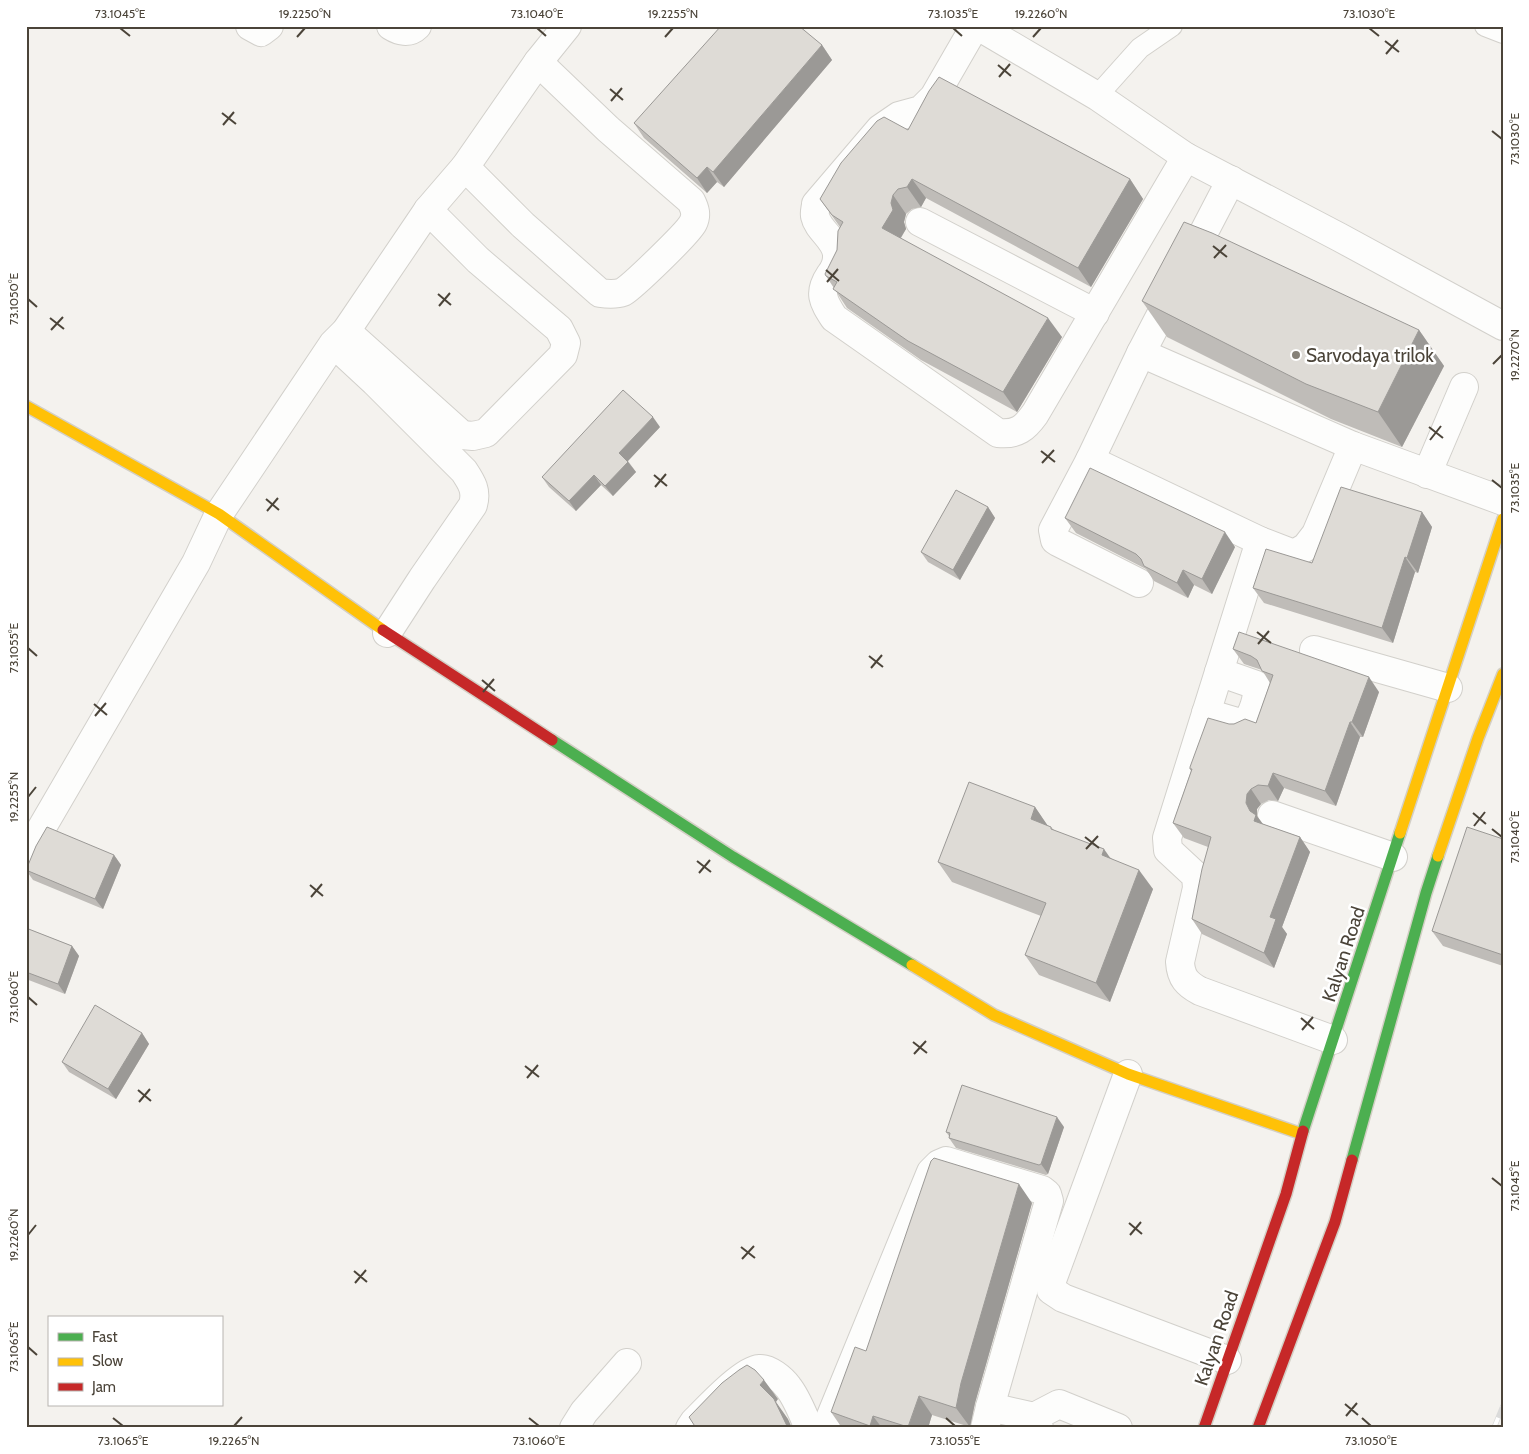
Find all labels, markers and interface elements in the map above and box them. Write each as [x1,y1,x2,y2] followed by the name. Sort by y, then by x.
[95,6,146,21] text: 73.1045°E
[279,6,331,21] text: 19.2250°N
[511,6,564,21] text: 73.1040°E
[648,6,698,21] text: 19.2255°N
[928,6,978,21] text: 73.1035°E
[1015,6,1067,21] text: 19.2260°N
[1343,6,1395,21] text: 73.1030°E
[1507,113,1522,165] text: 73.1030°E
[6,273,21,325] text: 73.1050°E
[1507,329,1522,381] text: 19.2270°N
[1306,344,1434,367] place label: Sarvodaya trilok
[1290,349,1302,361] marker: Sarvodaya trilok
[1507,463,1522,513] text: 73.1035°E
[6,623,21,673] text: 73.1055°E
[6,772,21,822] text: 19.2255°N
[1507,810,1522,863] text: 73.1040°E
[1317,904,1370,1005] street label: Kalyan Road
[6,970,21,1023] text: 73.1060°E
[1507,1160,1522,1211] text: 73.1045°E
[6,1209,21,1261] text: 19.2260°N
[1189,1288,1243,1389] street label: Kalyan Road
[48,1316,222,1406] legend
[6,1321,21,1372] text: 73.1065°E
[92,1328,117,1346] text: Fast
[92,1352,123,1370] text: Slow
[91,1378,116,1396] text: Jam
[98,1433,149,1448] text: 73.1065°E
[209,1433,259,1448] text: 19.2265°N
[513,1433,566,1448] text: 73.1060°E
[930,1433,980,1448] text: 73.1055°E
[1345,1433,1397,1448] text: 73.1050°E

